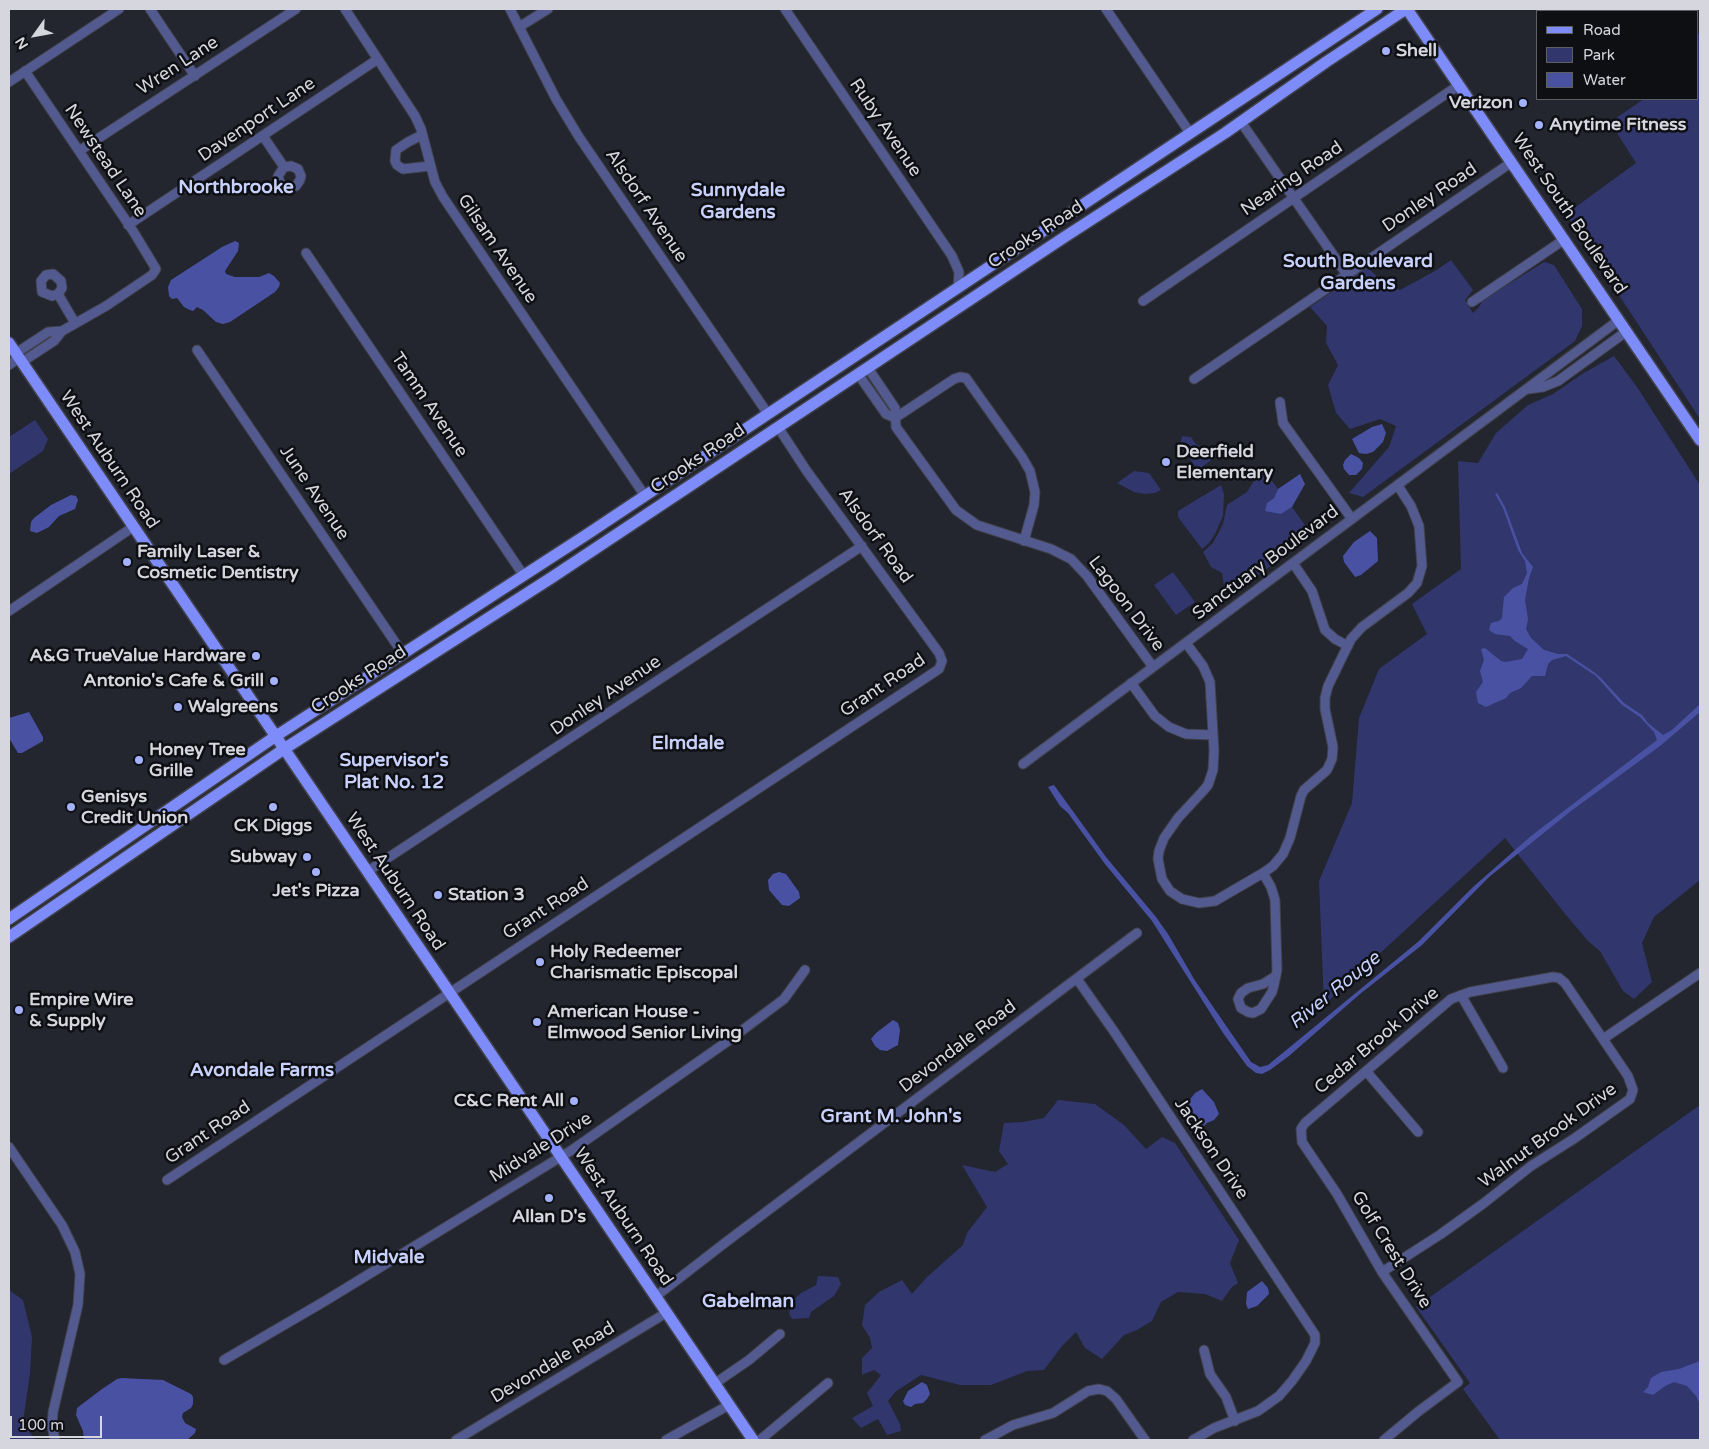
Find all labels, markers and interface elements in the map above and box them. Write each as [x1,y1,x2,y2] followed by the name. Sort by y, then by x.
[10,10,60,60] north arrow
[1536,10,1699,100] legend
[1583,21,1621,39] text: Road
[133,32,223,100] street label: Wren Lane
[12,34,32,52] text: N
[1396,40,1437,62] place label: Shell
[1380,45,1392,57] marker: Shell
[1583,46,1615,64] text: Park
[1583,71,1626,89] text: Water
[194,73,320,167] street label: Davenport Lane
[844,75,926,181] street label: Ruby Avenue
[1449,92,1513,114] place label: Verizon
[1517,97,1529,109] marker: Verizon
[59,100,151,222] street label: Newstead Lane
[1549,114,1686,136] place label: Anytime Fitness
[1533,119,1545,131] marker: Anytime Fitness
[1507,129,1631,299] street label: West South Boulevard
[1237,137,1347,221] street label: Nearing Road
[600,145,692,267] street label: Alsdorf Avenue
[1379,159,1481,237] street label: Donley Road
[178,177,294,199] district label: Northbrooke
[691,180,785,224] district label: Sunnydale Gardens
[453,190,541,308] street label: Gilsam Avenue
[984,196,1088,274] street label: Crooks Road
[1283,251,1433,295] district label: South Boulevard Gardens
[386,348,472,462] street label: Tamm Avenue
[55,387,163,533] street label: West Auburn Road
[647,420,749,498] street label: Crooks Road
[1176,441,1273,484] place label: Deerfield Elementary
[274,442,354,544] street label: June Avenue
[1160,456,1172,468] marker: Deerfield Elementary
[833,484,917,588] street label: Alsdorf Road
[1189,501,1343,625] street label: Sanctuary Boulevard
[137,541,299,584] place label: Family Laser & Cosmetic Dentistry
[1083,552,1169,656] street label: Lagoon Drive
[121,556,133,568] marker: Family Laser & Cosmetic Dentistry
[307,641,411,719] street label: Crooks Road
[29,645,246,667] place label: A&G TrueValue Hardware
[250,650,262,662] marker: A&G TrueValue Hardware
[836,650,930,722] street label: Grant Road
[547,651,665,741] street label: Donley Avenue
[83,670,264,692] place label: Antonio's Cafe & Grill
[268,675,280,687] marker: Antonio's Cafe & Grill
[188,696,278,718] place label: Walgreens
[172,701,184,713] marker: Walgreens
[652,733,724,755] district label: Elmdale
[149,739,246,782] place label: Honey Tree Grille
[339,750,449,794] district label: Supervisor's Plat No. 12
[133,754,145,766] marker: Honey Tree Grille
[81,786,188,829] place label: Genisys Credit Union
[65,801,77,813] marker: Genisys Credit Union
[267,801,279,813] marker: CK Diggs
[341,809,449,955] street label: West Auburn Road
[234,815,312,837] place label: CK Diggs
[230,846,297,868] place label: Subway
[301,851,313,863] marker: Subway
[310,866,322,878] marker: Jet's Pizza
[499,873,593,945] street label: Grant Road
[272,880,360,902] place label: Jet's Pizza
[448,884,525,906] place label: Station 3
[432,889,444,901] marker: Station 3
[550,941,738,984] place label: Holy Redeemer Charismatic Episcopal
[1285,947,1385,1035] water label: River Rouge
[534,956,546,968] marker: Holy Redeemer Charismatic Episcopal
[1311,983,1443,1099] street label: Cedar Brook Drive
[29,989,134,1032] place label: Empire Wire & Supply
[895,996,1021,1098] street label: Devondale Road
[547,1001,742,1044] place label: American House - Elmwood Senior Living
[13,1004,25,1016] marker: Empire Wire & Supply
[531,1016,543,1028] marker: American House - Elmwood Senior Living
[190,1060,334,1082] district label: Avondale Farms
[1475,1079,1621,1193] street label: Walnut Brook Drive
[454,1090,564,1112] place label: C&C Rent All
[1169,1094,1253,1204] street label: Jackson Drive
[568,1095,580,1107] marker: C&C Rent All
[161,1097,255,1169] street label: Grant Road
[821,1106,961,1128] district label: Grant M. John's
[486,1108,596,1188] street label: Midvale Drive
[569,1144,677,1290] street label: West Auburn Road
[1346,1187,1436,1313] street label: Golf Crest Drive
[543,1192,555,1204] marker: Allan D's
[512,1206,586,1228] place label: Allan D's
[353,1247,425,1269] district label: Midvale
[702,1291,794,1313] district label: Gabelman
[487,1318,619,1408] street label: Devondale Road
[12,1406,105,1438] scale bar
[18,1416,64,1434] text: 100 m

